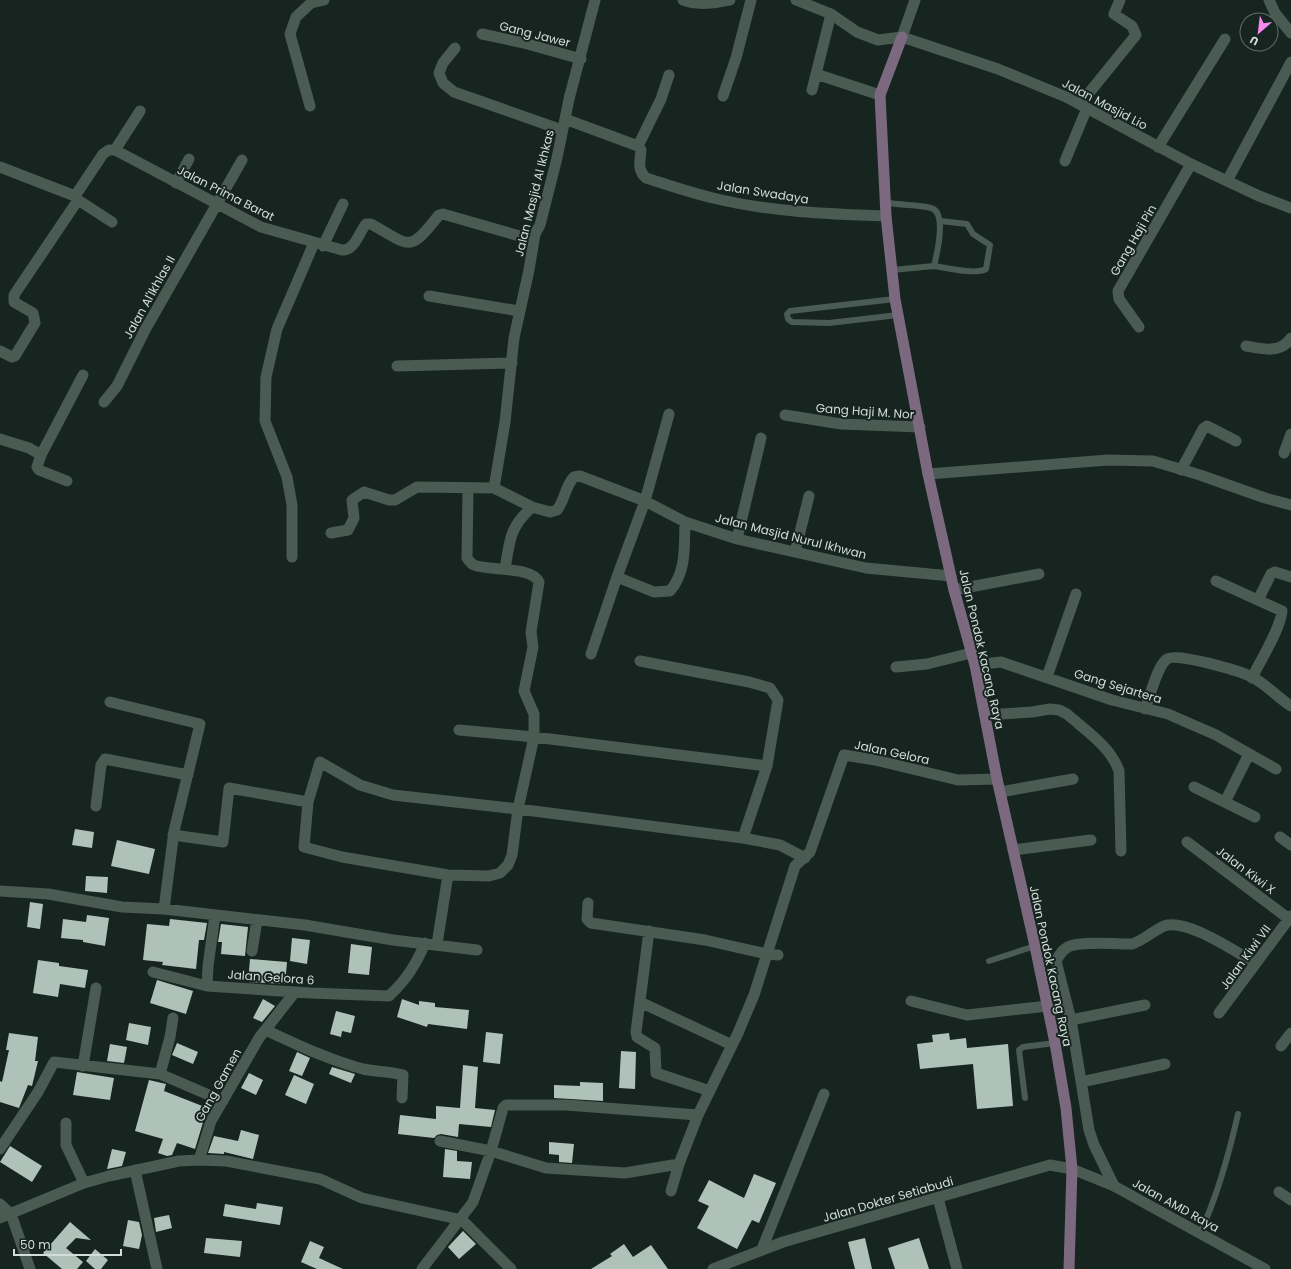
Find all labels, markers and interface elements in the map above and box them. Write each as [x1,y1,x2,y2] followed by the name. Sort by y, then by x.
[1239,12,1279,52] north arrow
[498,17,573,51] street label: Gang Jawer
[1247,32,1261,50] text: U
[1059,74,1151,134] street label: Jalan Masjid Lio
[510,128,558,258] street label: Jalan Masjid Al Ikhkas
[175,161,277,225] street label: Jalan Prima Barat
[716,176,810,208] street label: Jalan Swadaya
[1106,201,1160,279] street label: Gang Haji Pin
[119,252,179,342] street label: Jalan Al'Ikhlas II
[815,399,915,423] street label: Gang Haji M. Nor
[714,509,868,563] street label: Jalan Masjid Nurul Ikhwan
[955,567,1009,731] street label: Jalan Pondok Kacang Raya
[1072,665,1164,707] street label: Gang Sejartera
[853,736,931,768] street label: Jalan Gelora
[1213,842,1279,898] street label: Jalan Kiwi X
[1026,884,1076,1048] street label: Jalan Pondok Kacang Raya
[1216,921,1274,993] street label: Jalan Kiwi VII
[227,965,315,989] street label: Jalan Gelora 6
[191,1045,245,1125] street label: Gang Gamen
[821,1172,955,1226] street label: Jalan Dokter Setiabudi
[1130,1174,1222,1236] street label: Jalan AMD Raya
[14,1231,121,1257] scale bar
[20,1236,51,1253] text: 50 m

